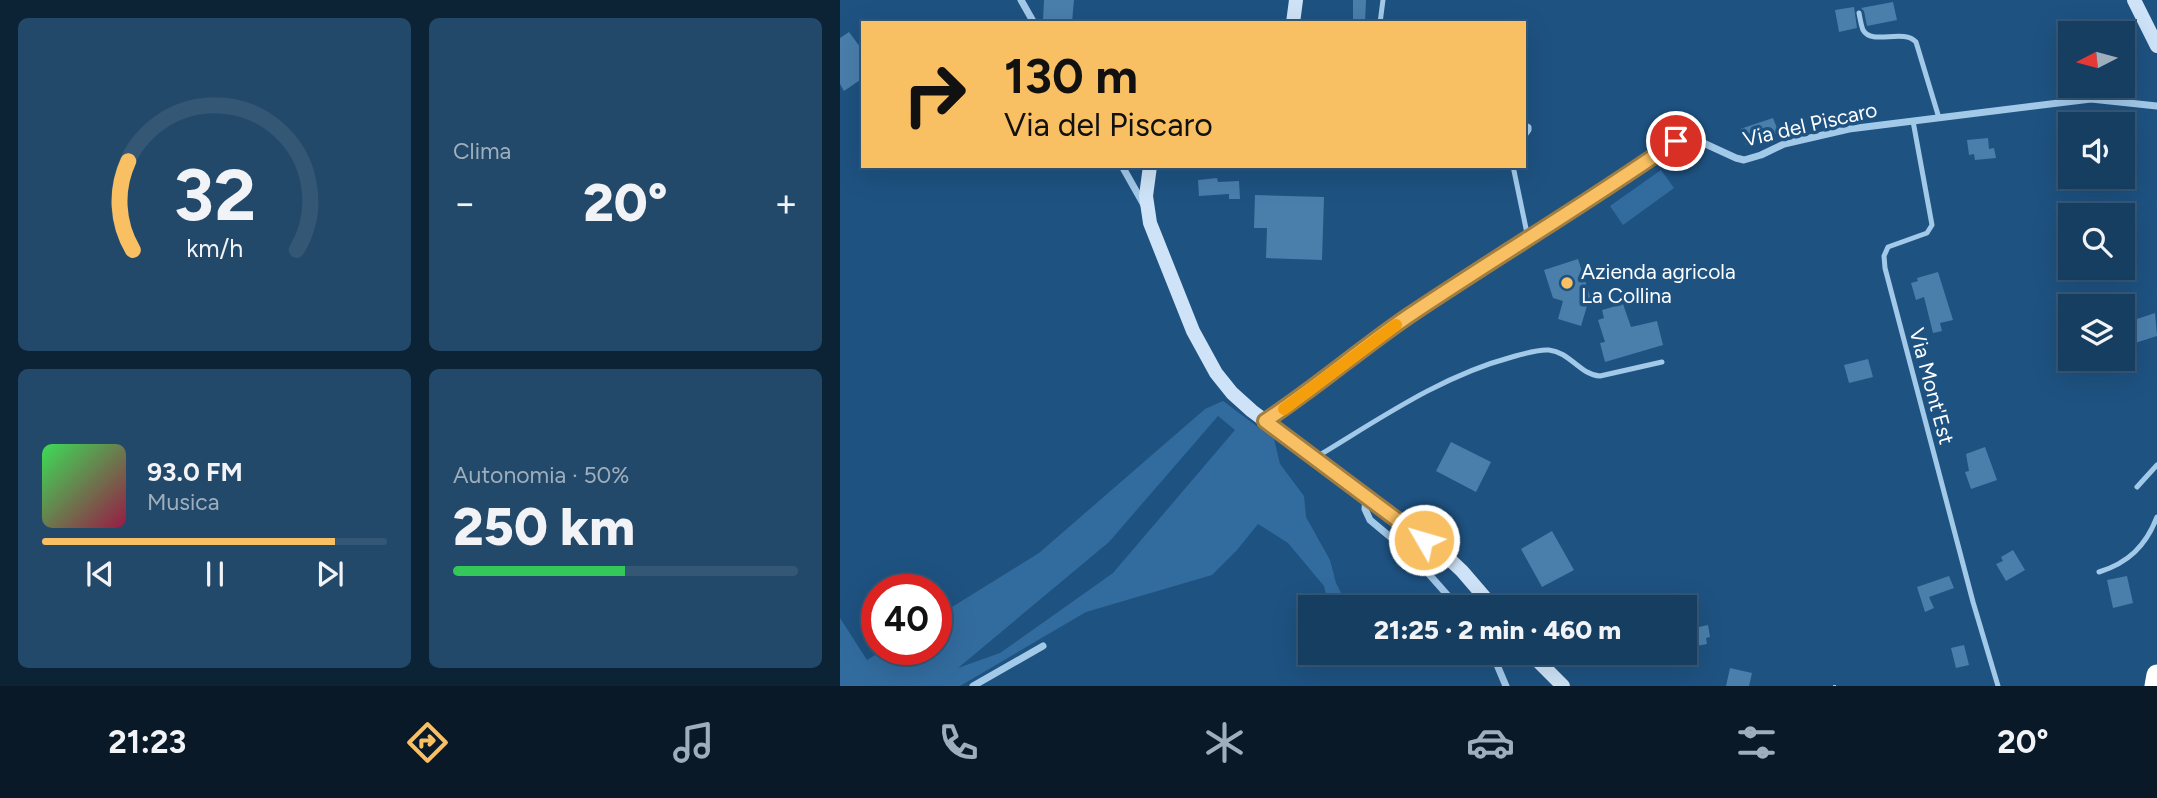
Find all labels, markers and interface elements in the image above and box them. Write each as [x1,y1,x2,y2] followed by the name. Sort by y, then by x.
[2058,21,2135,98] north arrow
[2058,21,2135,371] map controls
[1004,46,1138,105] text: 130 m
[889,49,980,140] icon: right
[1740,96,1880,152] street label: Via del Piscaro
[1004,106,1213,144] text: Via del Piscaro
[1646,111,1706,171] pin
[2058,112,2135,189] button: sound
[1657,122,1695,160] icon: arrive
[453,137,511,165] text: Clima
[173,152,256,239] text: 32
[583,172,668,234] text: 20°
[453,180,477,226] text: −
[774,180,798,226] text: +
[2058,203,2135,280] button: search
[186,233,243,263] text: km/h
[1581,259,1736,308] place label: Azienda agricola La Collina
[1559,275,1575,291] marker: Azienda agricola La Collina
[2058,294,2135,371] button: layers
[1904,325,1960,447] street label: Via Mont'Est
[147,456,243,488] text: 93.0 FM
[453,461,629,489] text: Autonomia · 50%
[147,488,220,516] text: Musica
[453,496,635,558] text: 250 km
[1387,503,1461,577] position arrow
[81,555,119,593] icon: previous
[196,555,234,593] icon: pause
[311,555,349,593] icon: next
[861,574,952,665] speed limit sign: 40
[1374,614,1621,646] text: 21:25 · 2 min · 460 m
[403,718,452,767] icon: directions
[669,718,718,767] icon: music
[934,718,983,767] icon: phone
[1200,718,1249,767] icon: climate
[1466,718,1515,767] icon: car
[1732,718,1781,767] icon: filters
[108,723,186,761] text: 21:23
[1997,723,2049,761] text: 20°

